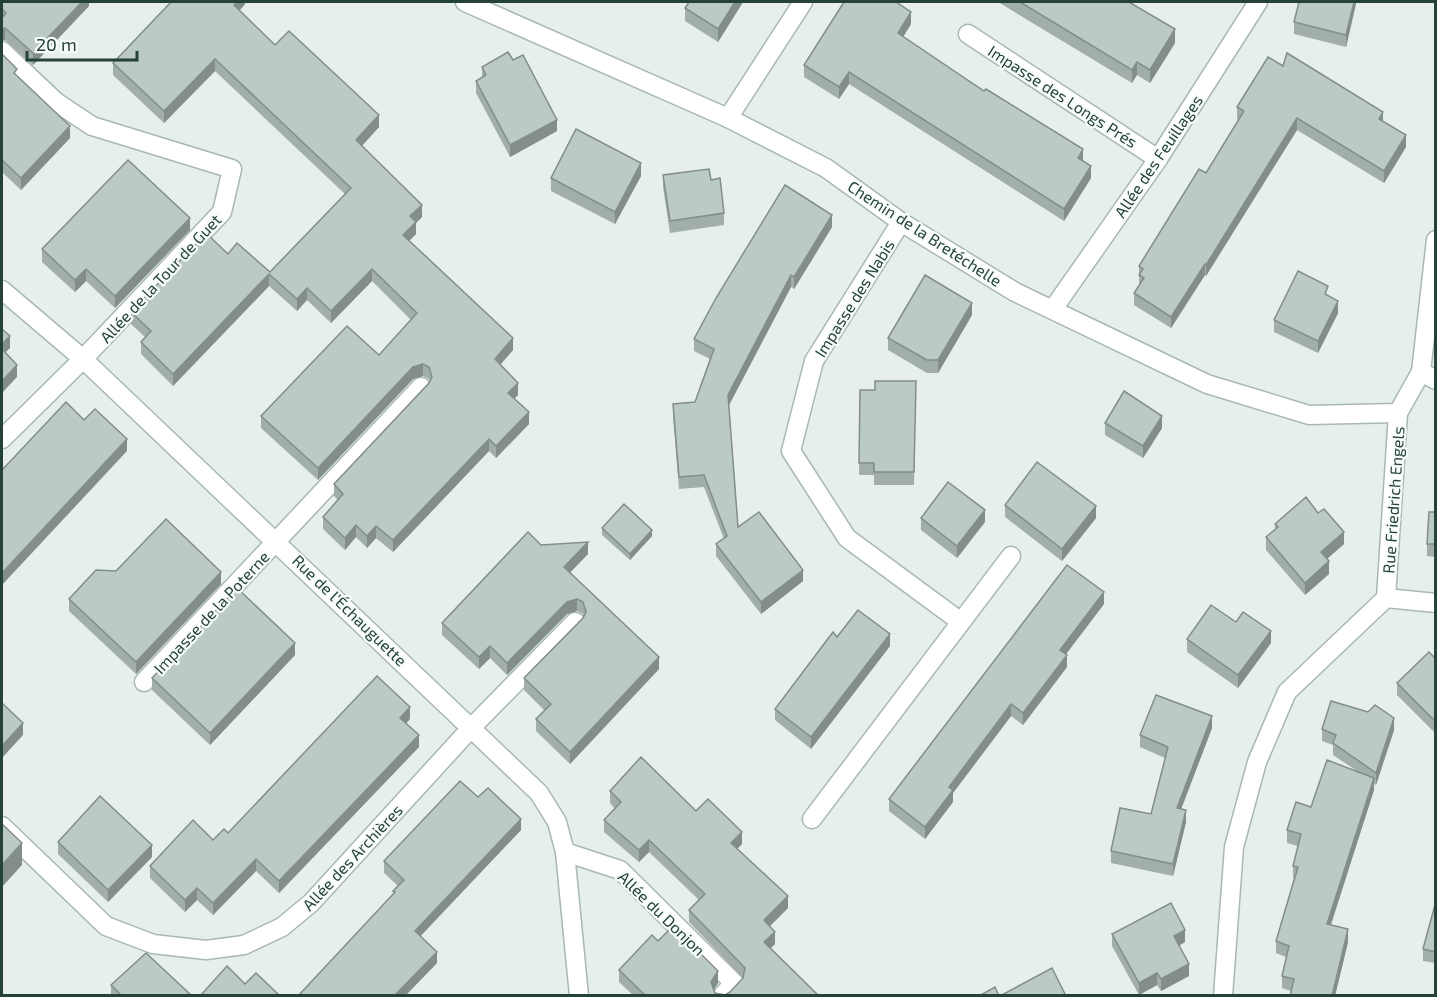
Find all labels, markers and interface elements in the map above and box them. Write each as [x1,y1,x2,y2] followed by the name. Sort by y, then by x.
[27,24,136,62] scale bar
[36,33,77,55] text: 20 m
[985,41,1141,151] street label: Impasse des Longs Prés
[1110,91,1206,221] street label: Allée des Feuillages
[845,176,1005,290] street label: Chemin de la Bretéchelle
[95,210,225,346] street label: Allée de la Tour de Guet
[810,236,898,360] street label: Impasse des Nabis
[1378,426,1408,574] street label: Rue Friedrich Engels
[149,547,273,677] street label: Impasse de la Poterne
[289,550,411,670] street label: Rue de l'Échauguette
[298,800,406,914] street label: Allée des Archières
[614,867,709,960] street label: Allée du Donjon

